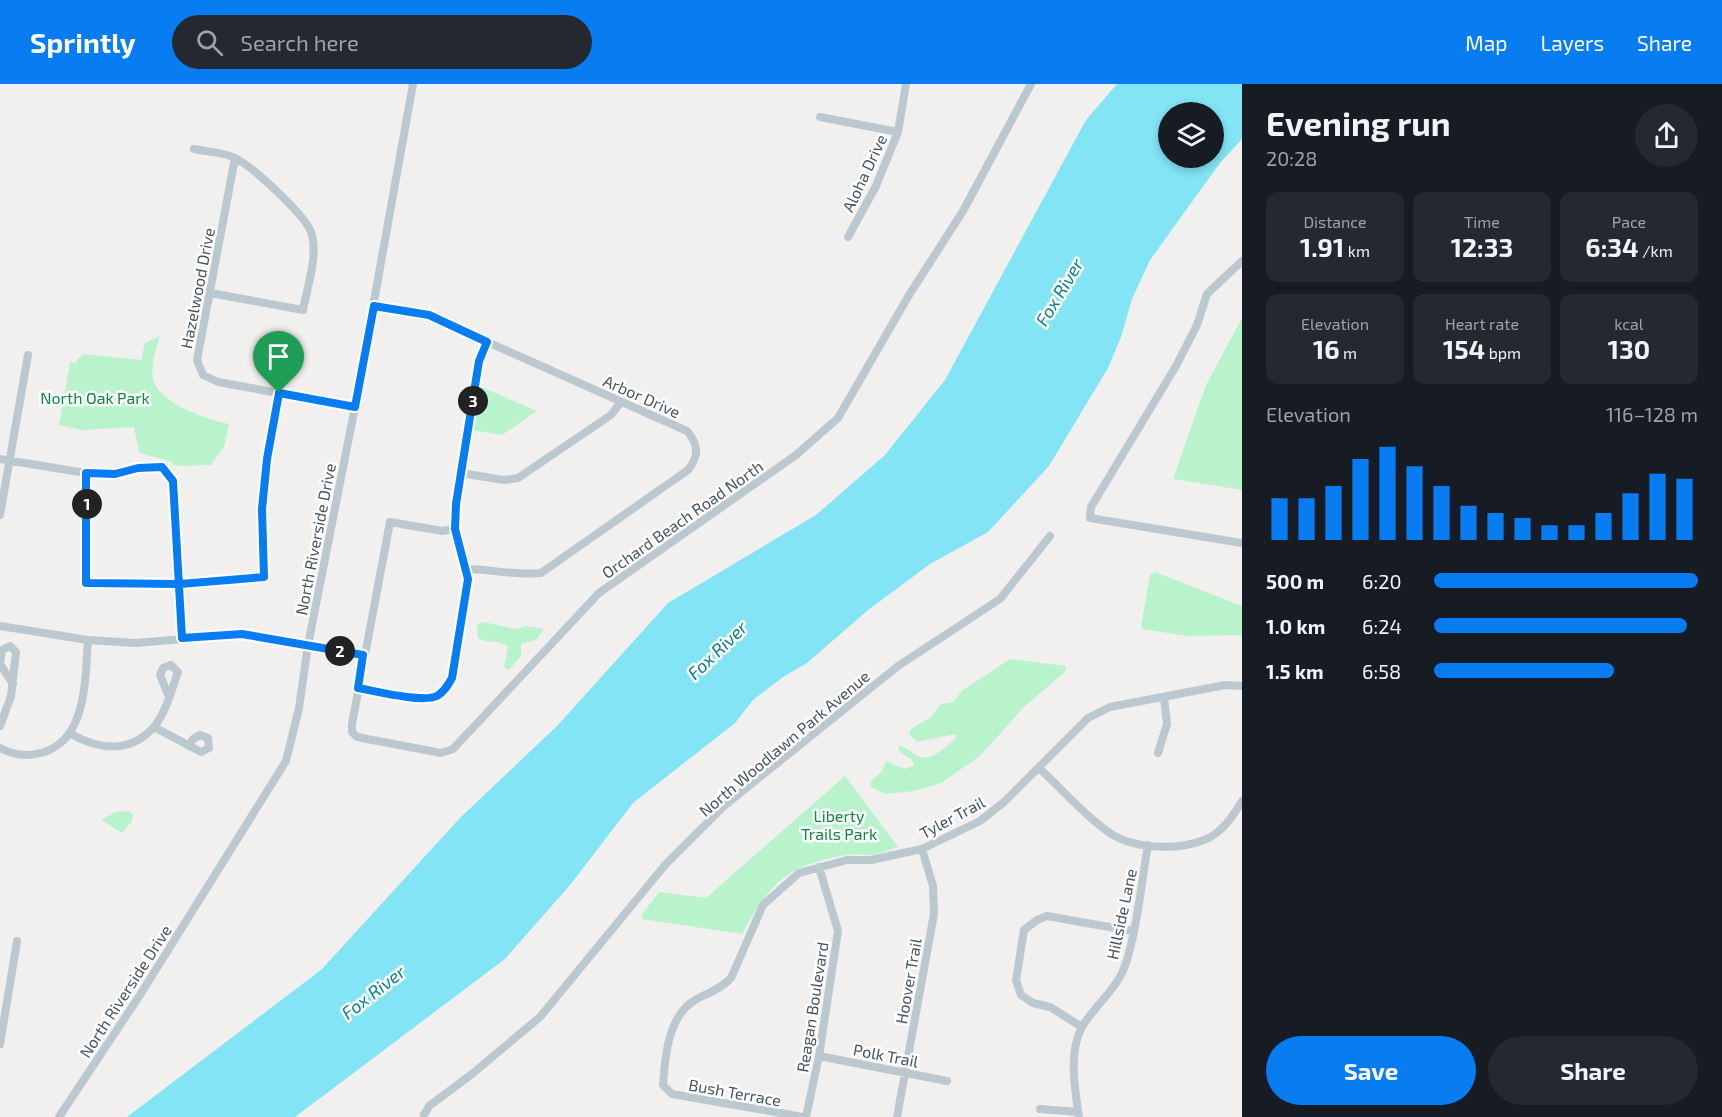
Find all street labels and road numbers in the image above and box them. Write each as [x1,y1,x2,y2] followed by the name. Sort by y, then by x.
[838,131,890,215] street label: Aloha Drive
[176,226,218,350] street label: Hazelwood Drive
[601,371,683,421] street label: Arbor Drive
[598,456,766,582] street label: Orchard Beach Road North
[291,461,339,617] street label: North Riverside Drive
[695,666,873,820] street label: North Woodlawn Park Avenue
[916,792,988,842] street label: Tyler Trail
[1102,867,1140,961] street label: Hillside Lane
[75,921,175,1061] street label: North Riverside Drive
[891,936,925,1025] street label: Hoover Trail
[792,940,832,1074] street label: Reagan Boulevard
[852,1039,920,1071] street label: Polk Trail
[687,1075,783,1109] street label: Bush Terrace

